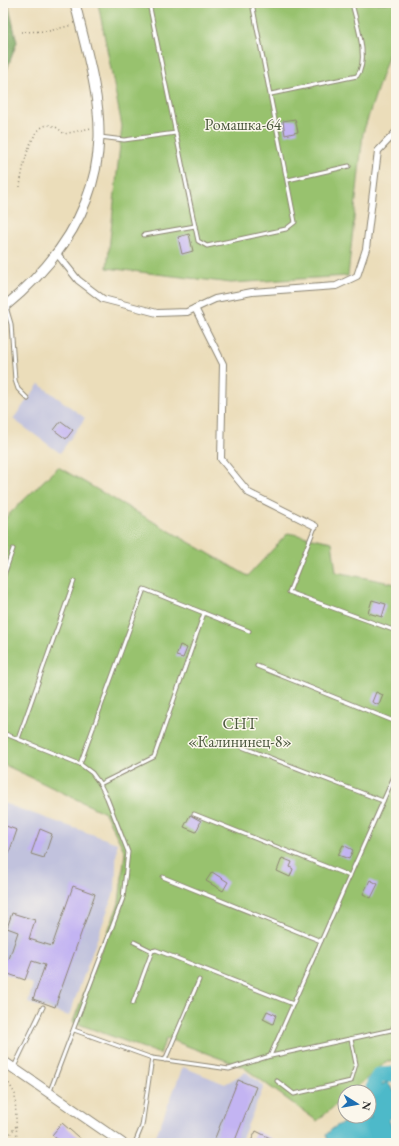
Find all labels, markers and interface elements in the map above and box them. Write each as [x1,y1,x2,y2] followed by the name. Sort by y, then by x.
[205,114,282,135] park label: Ромашка-64
[188,713,292,752] park label: СНТ «Калининец-8»
[337,1084,377,1124] north arrow
[359,1100,375,1112] text: N

